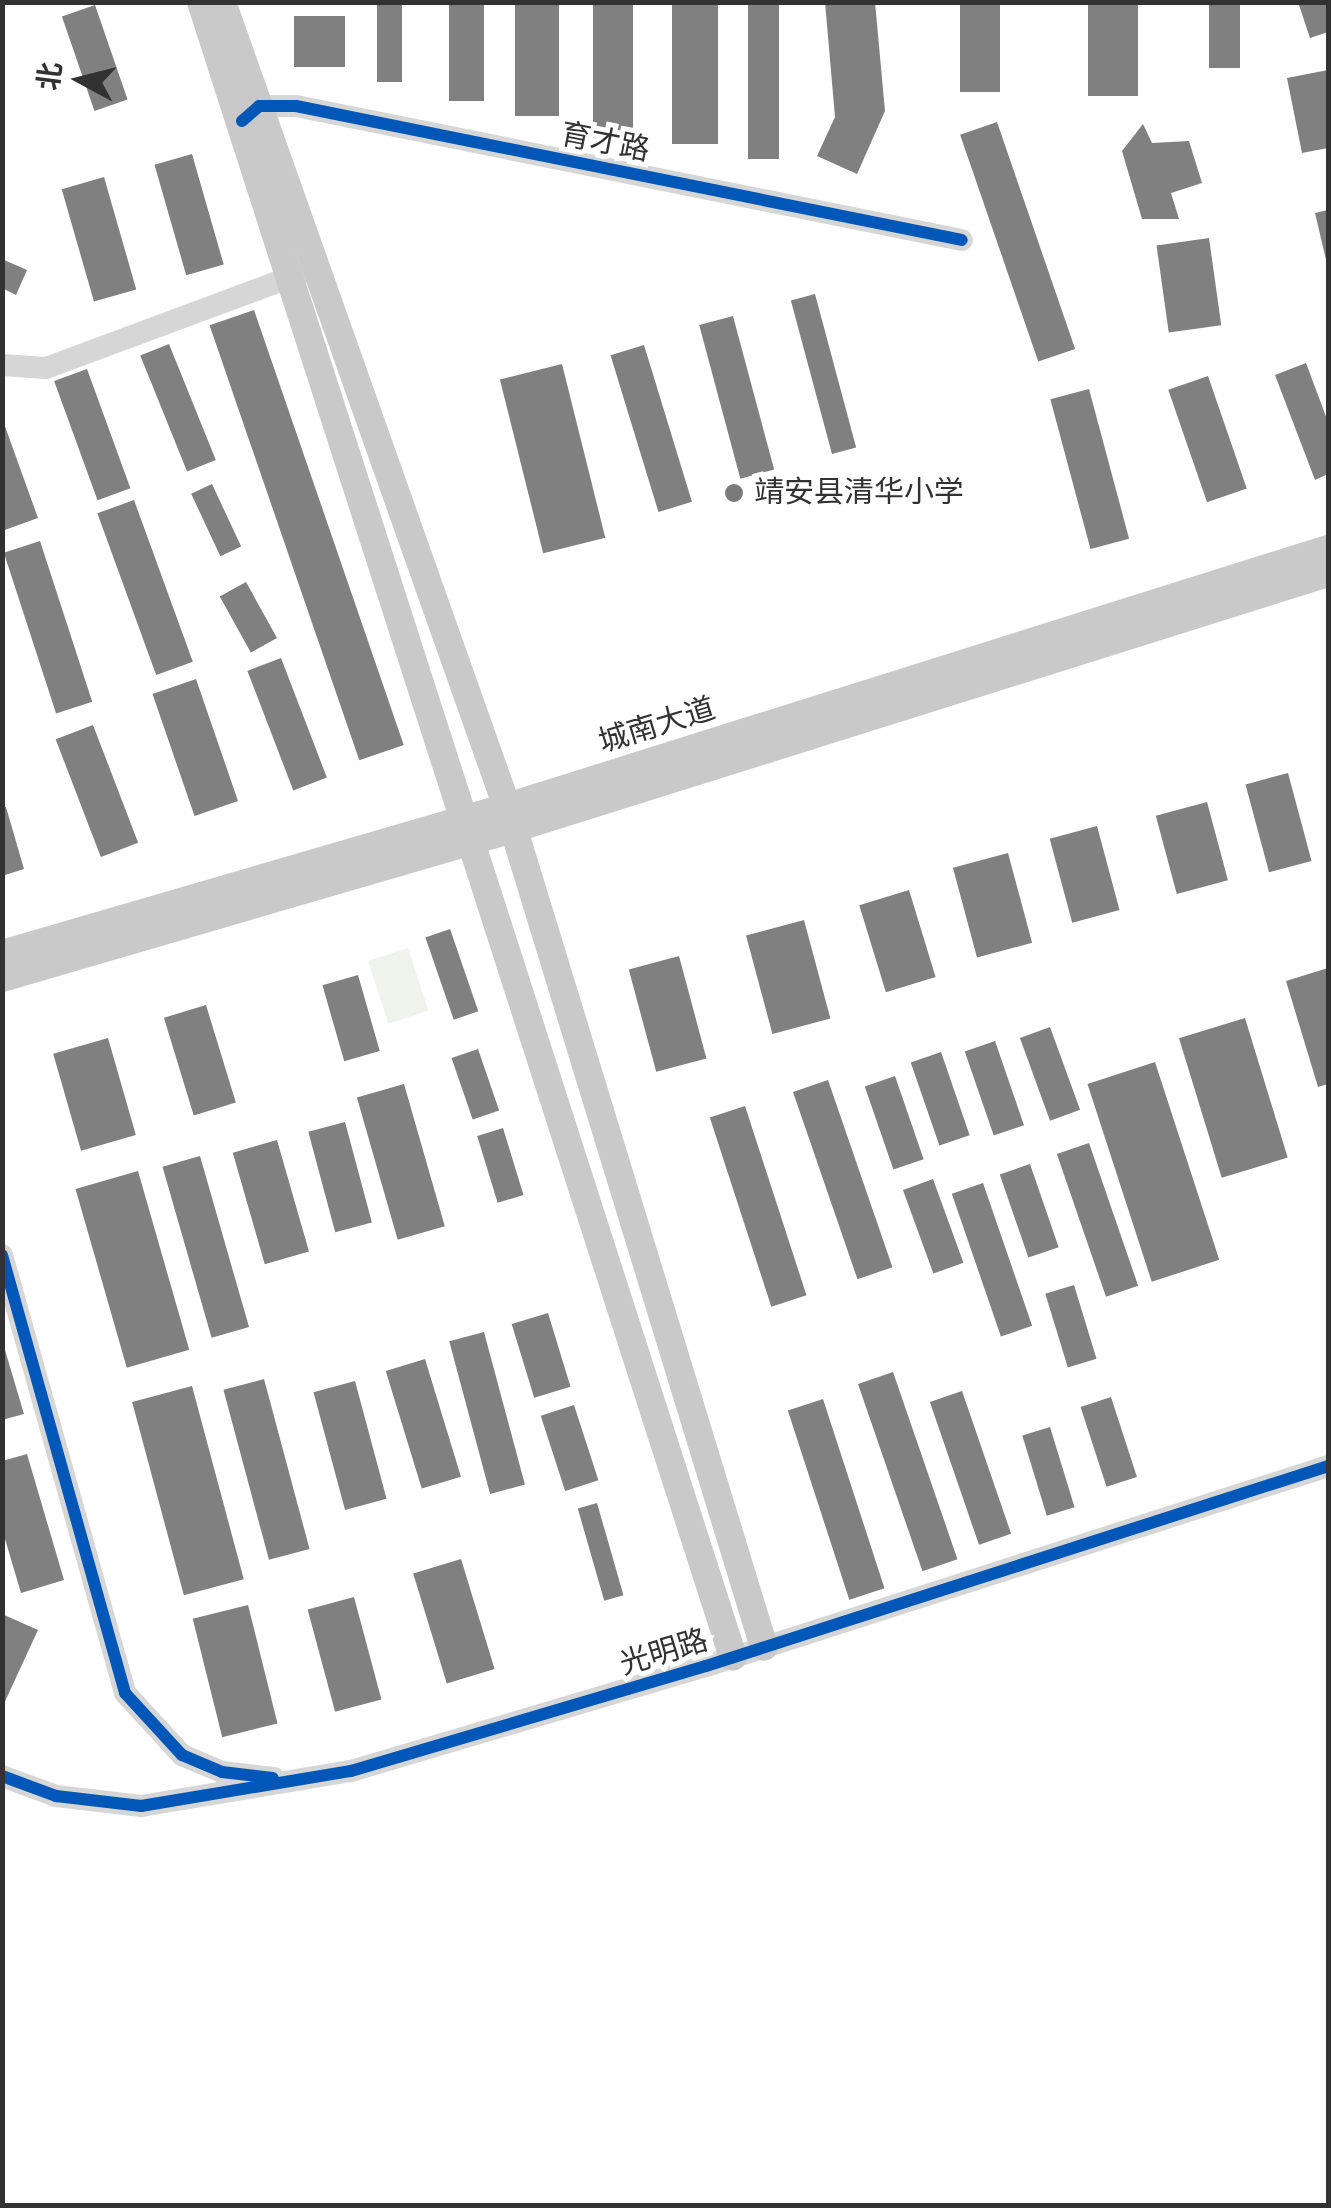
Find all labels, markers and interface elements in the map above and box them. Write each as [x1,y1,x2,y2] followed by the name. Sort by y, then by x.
[30,30,130,130] north arrow
[32,60,69,92] text: 北
[557,117,653,169] street label: 育才路
[754,475,964,511] place label: 靖安县清华小学
[723,482,745,504] marker: 靖安县清华小学
[594,691,720,761] street label: 城南大道
[616,1623,712,1683] street label: 光明路

